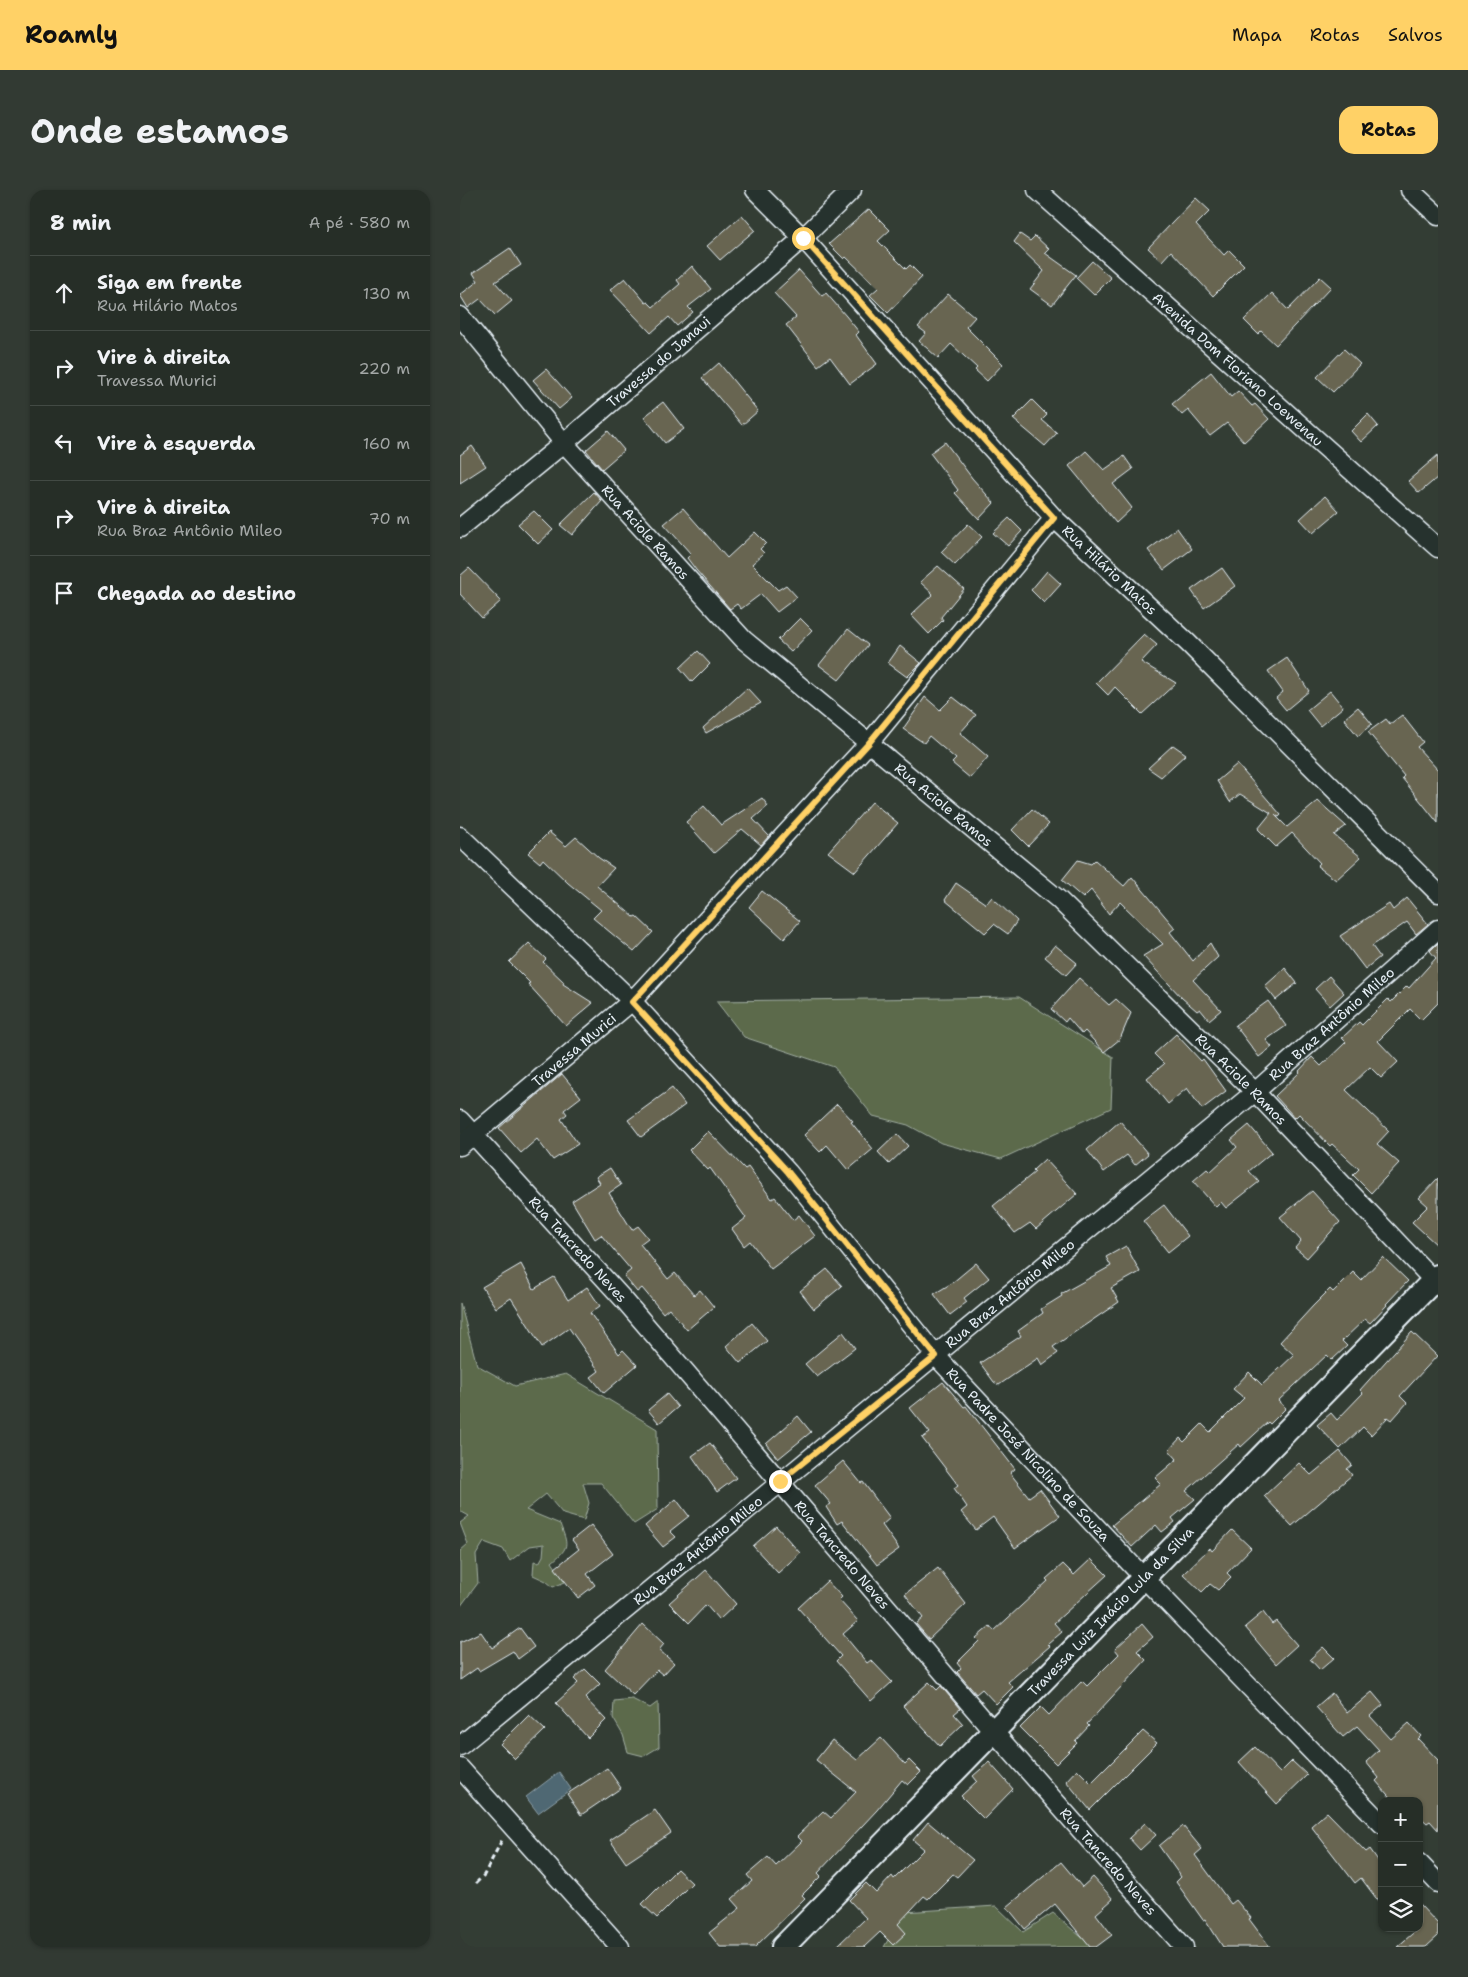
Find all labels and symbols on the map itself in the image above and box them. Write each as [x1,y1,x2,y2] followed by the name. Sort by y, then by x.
[792,227,815,250] route start
[1149,288,1327,450] street label: Avenida Dom Floriano Loewenau
[603,312,714,411] street label: Travessa do Janaui
[598,481,693,583] street label: Rua Aciole Ramos
[1058,521,1161,619] street label: Rua Hilário Matos
[891,759,997,851] street label: Rua Aciole Ramos
[1265,963,1398,1084] street label: Rua Braz Antônio Mileo
[528,1009,620,1091] street label: Travessa Murici
[1192,1030,1291,1129] street label: Rua Aciole Ramos
[525,1192,631,1306] street label: Rua Tancredo Neves
[941,1235,1078,1352] street label: Rua Braz Antônio Mileo
[943,1364,1114,1545] street label: Rua Padre José Nicolino de Souza
[769,1470,792,1493] route end
[629,1492,766,1609] street label: Rua Braz Antônio Mileo
[791,1497,894,1613] street label: Rua Tancredo Neves
[1024,1523,1198,1700] street label: Travessa Luiz Inácio Lula da Silva
[1056,1804,1161,1919] street label: Rua Tancredo Neves

